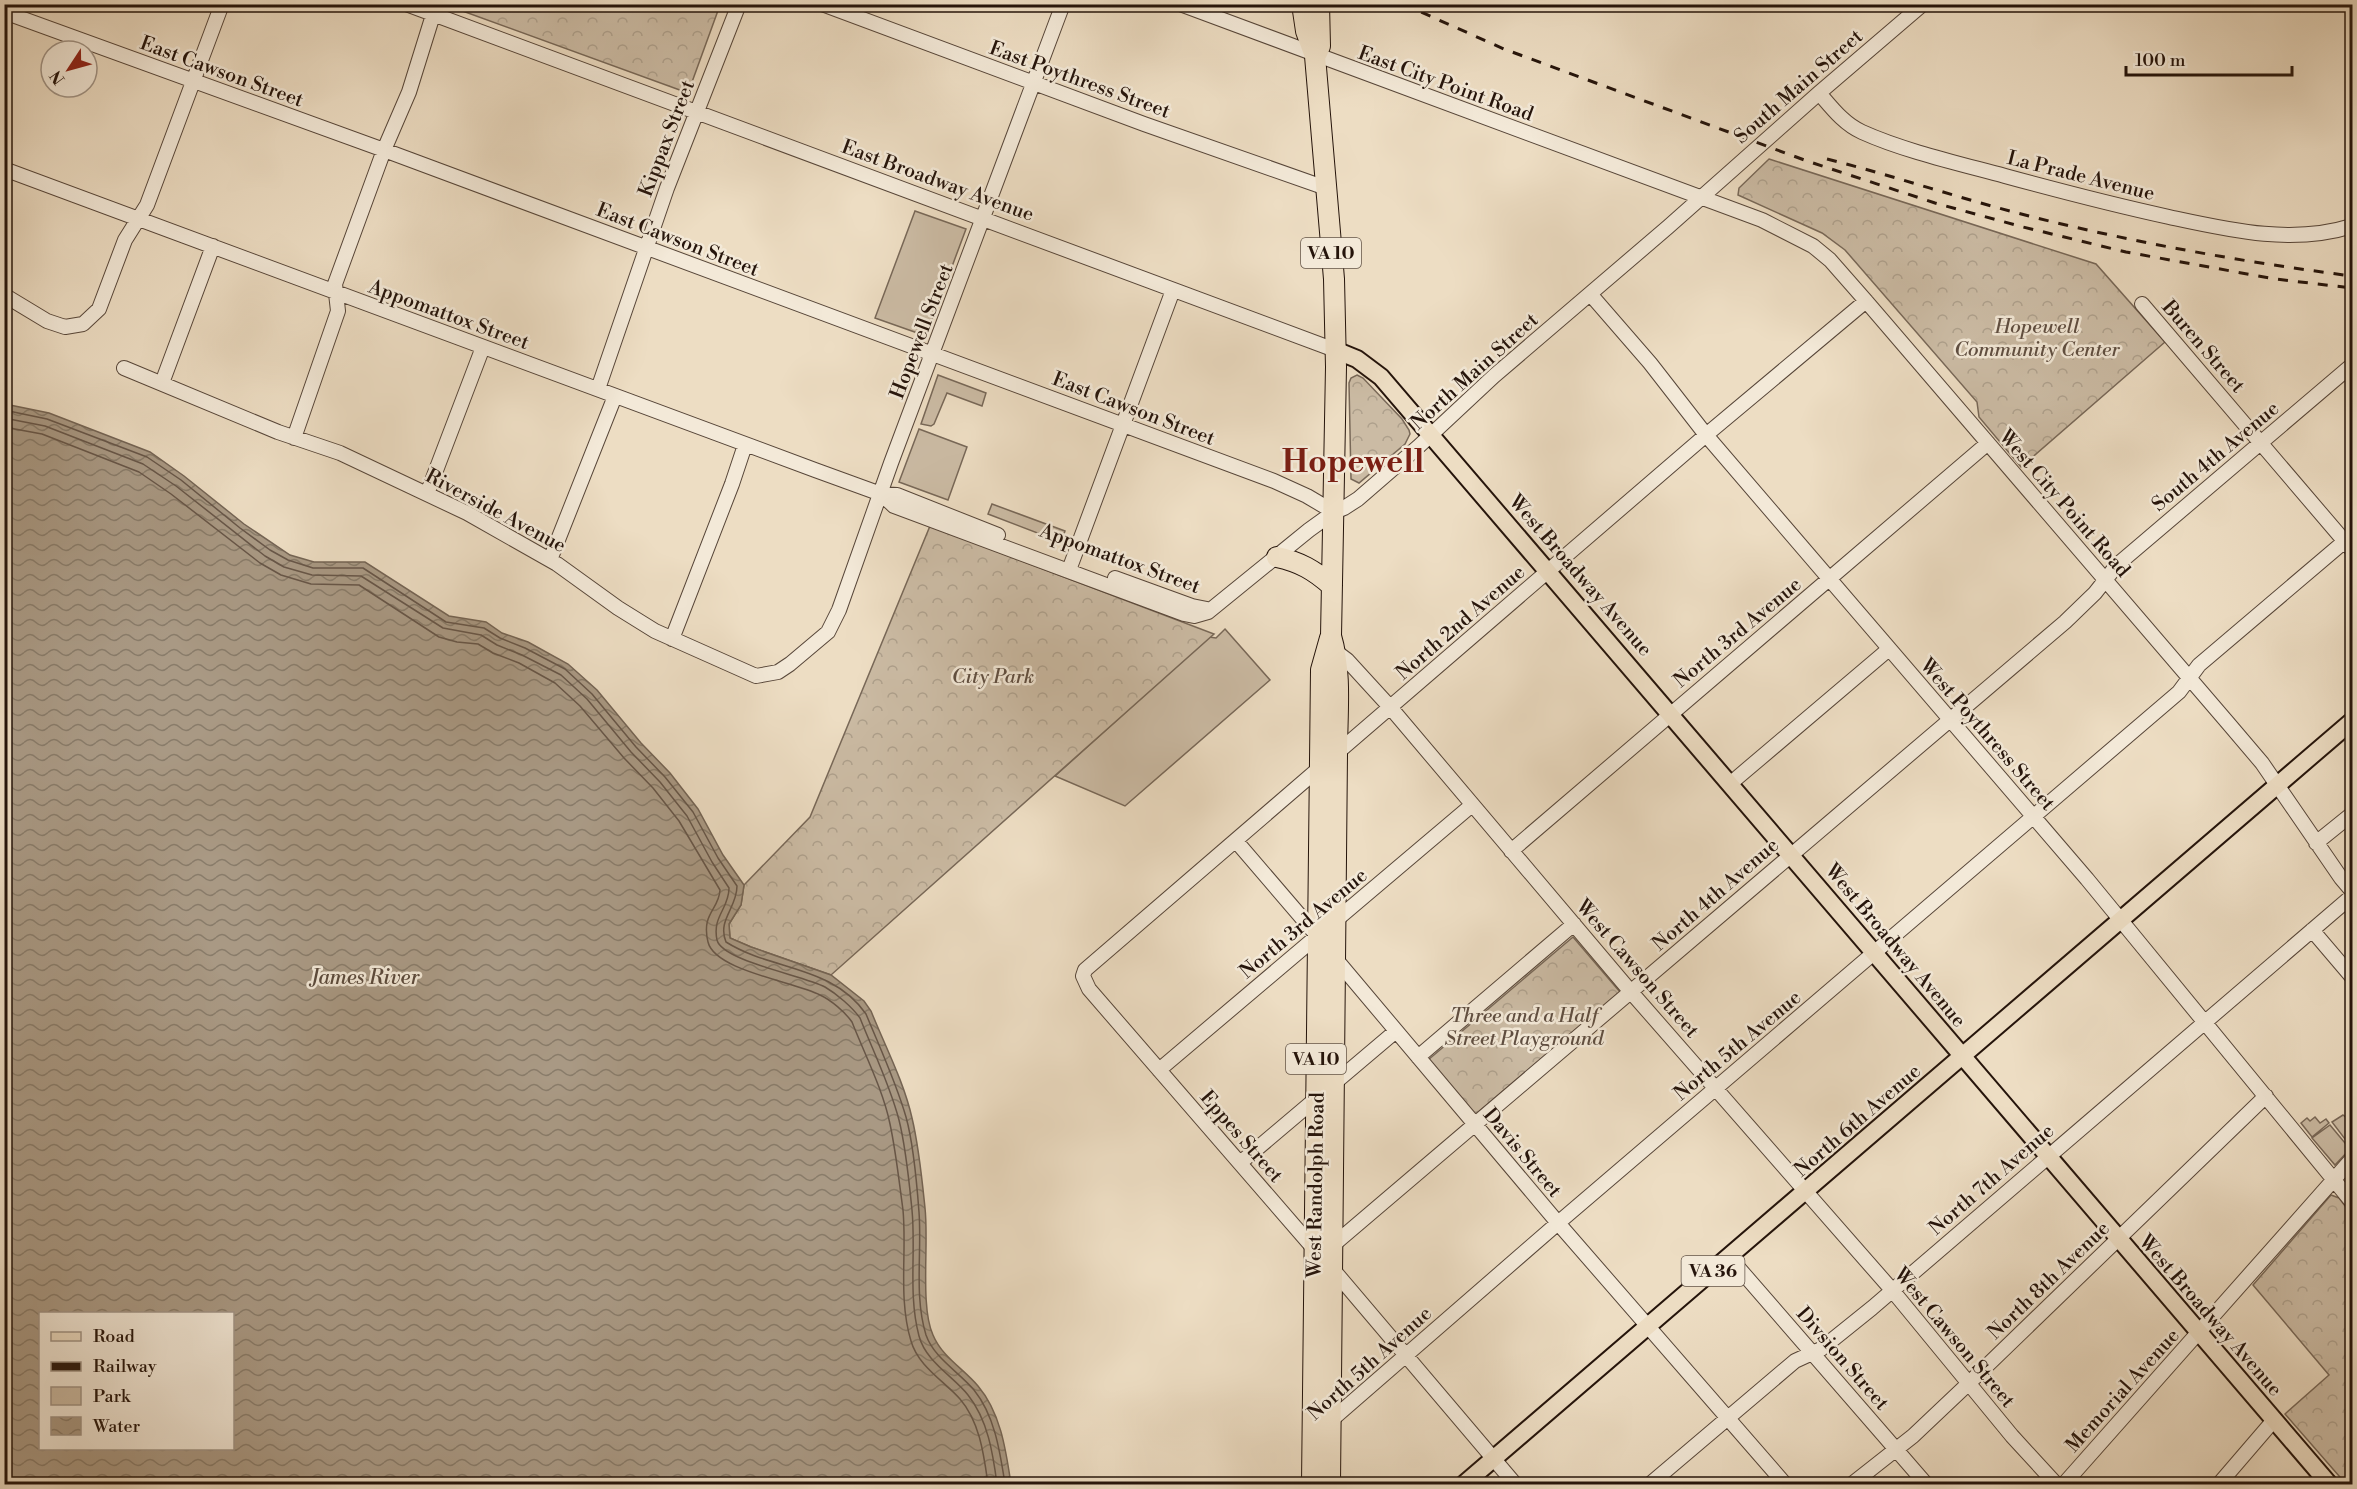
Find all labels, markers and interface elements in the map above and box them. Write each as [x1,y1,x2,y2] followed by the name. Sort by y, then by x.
[1730,24,1868,150] street label: South Main Street
[136,31,307,114] street label: East Cawson Street
[986,36,1173,125] street label: East Poythress Street
[39,39,99,99] north arrow
[2126,39,2292,77] scale bar
[1354,41,1537,128] street label: East City Point Road
[2135,49,2186,72] text: 100 m
[46,66,69,88] text: N
[634,77,701,200] street label: Kippax Street
[838,135,1037,228] street label: East Broadway Avenue
[2004,146,2157,207] street label: La Prade Avenue
[593,198,762,283] street label: East Cawson Street
[1301,238,1361,268] road number: VA 10
[885,260,960,403] street label: Hopewell Street
[364,274,532,356] street label: Appomattox Street
[2155,295,2250,398] street label: Buren Street
[1406,308,1544,436] street label: North Main Street
[1954,315,2120,363] park label: Hopewell Community Center
[1049,367,1218,452] street label: East Cawson Street
[2147,397,2285,518] street label: South 4th Avenue
[1992,424,2135,584] street label: West City Point Road
[1282,442,1425,482] district label: Hopewell
[421,464,570,559] street label: Riverside Avenue
[1502,489,1657,662] street label: West Broadway Avenue
[1035,518,1203,600] street label: Appomattox Street
[1391,560,1531,686] street label: North 2nd Avenue
[1669,572,1807,694] street label: North 3rd Avenue
[1913,653,2060,816] street label: West Poythress Street
[952,665,1034,690] park label: City Park
[1648,833,1784,957] street label: North 4th Avenue
[1818,858,1971,1033] street label: West Broadway Avenue
[1235,863,1373,985] street label: North 3rd Avenue
[1569,894,1704,1043] street label: West Cawson Street
[309,965,420,991] water label: James River
[1669,986,1807,1107] street label: North 5th Avenue
[1445,1004,1604,1052] park label: Three and a Half Street Playground
[1286,1044,1346,1074] road number: VA 10
[1789,1059,1927,1183] street label: North 6th Avenue
[1194,1086,1288,1188] street label: Eppes Street
[1302,1091,1331,1279] street label: West Randolph Road
[1477,1103,1567,1203] street label: Davis Street
[1924,1119,2060,1241] street label: North 7th Avenue
[1983,1217,2115,1346] street label: North 8th Avenue
[2132,1229,2287,1402] street label: West Broadway Avenue
[1682,1256,1744,1286] road number: VA 36
[1887,1262,2020,1413] street label: West Cawson Street
[1303,1302,1437,1427] street label: North 5th Avenue
[1790,1302,1894,1416] street label: Divsion Street
[39,1312,234,1450] legend
[2061,1324,2185,1458] street label: Memorial Avenue
[93,1325,136,1348] text: Road
[93,1355,157,1378] text: Railway
[93,1385,132,1408] text: Park
[92,1415,141,1438] text: Water

